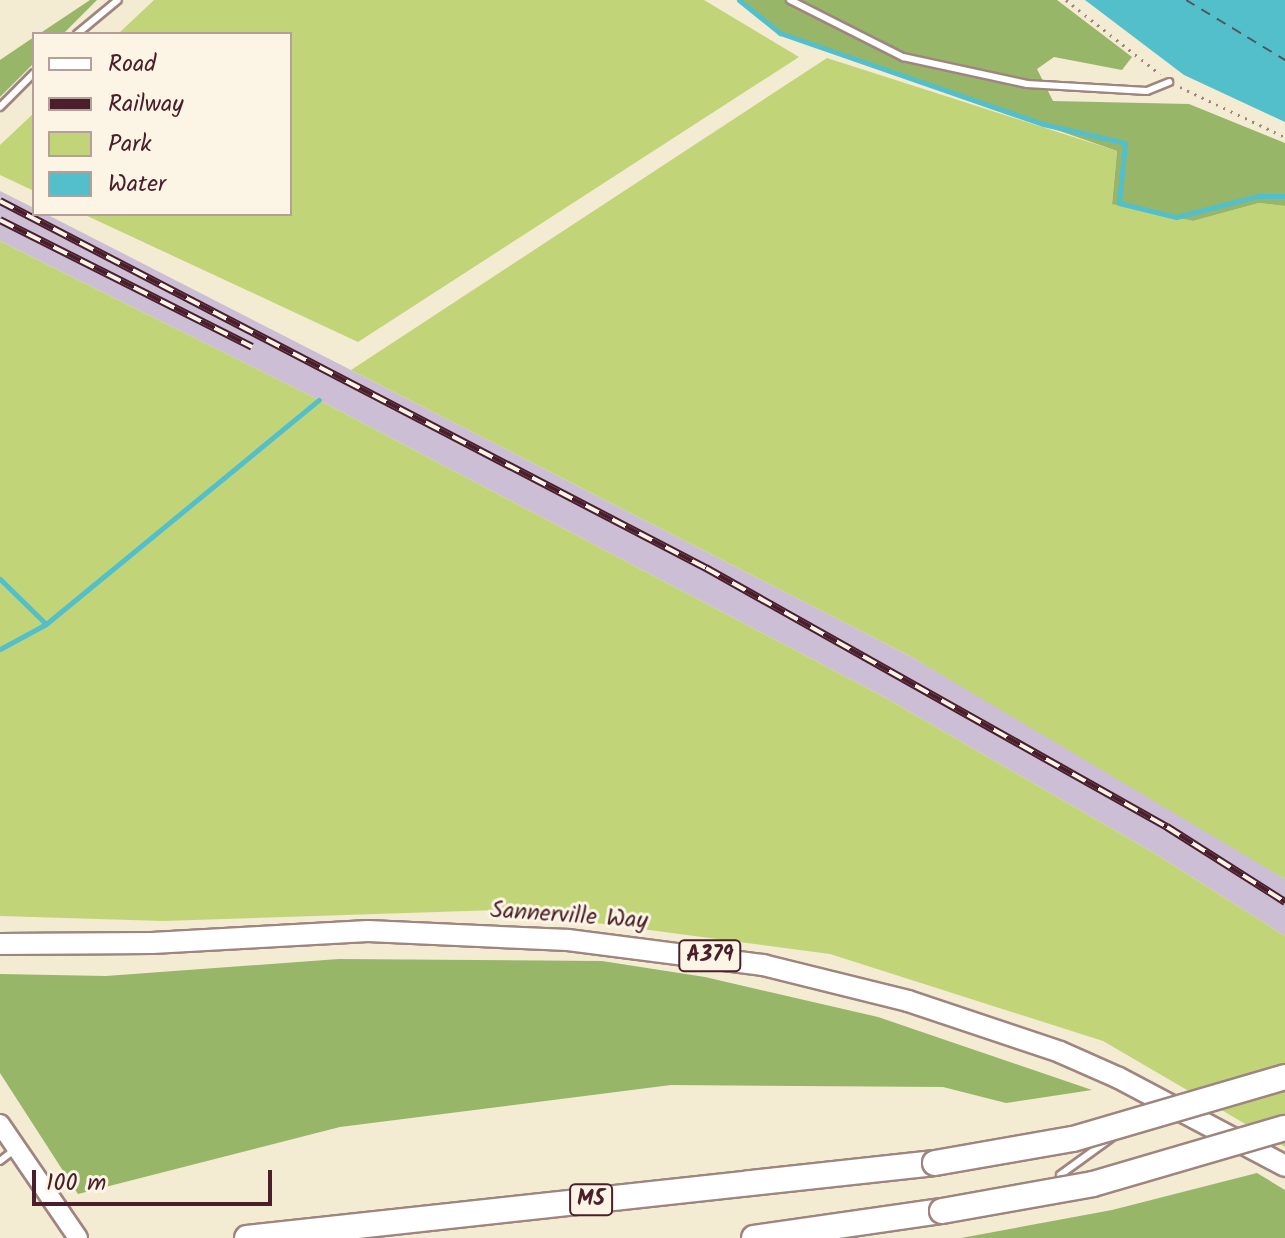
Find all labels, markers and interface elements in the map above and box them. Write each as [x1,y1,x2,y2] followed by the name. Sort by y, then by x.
[32,32,292,216] legend
[108,45,156,84] text: Road
[108,85,184,124] text: Railway
[108,125,152,164] text: Park
[108,165,166,204] text: Water
[489,896,649,936] street label: Sannerville Way
[678,938,742,974] road number: A379
[36,1154,276,1204] scale bar
[46,1164,106,1203] text: 100 m
[569,1182,613,1218] road number: M5

